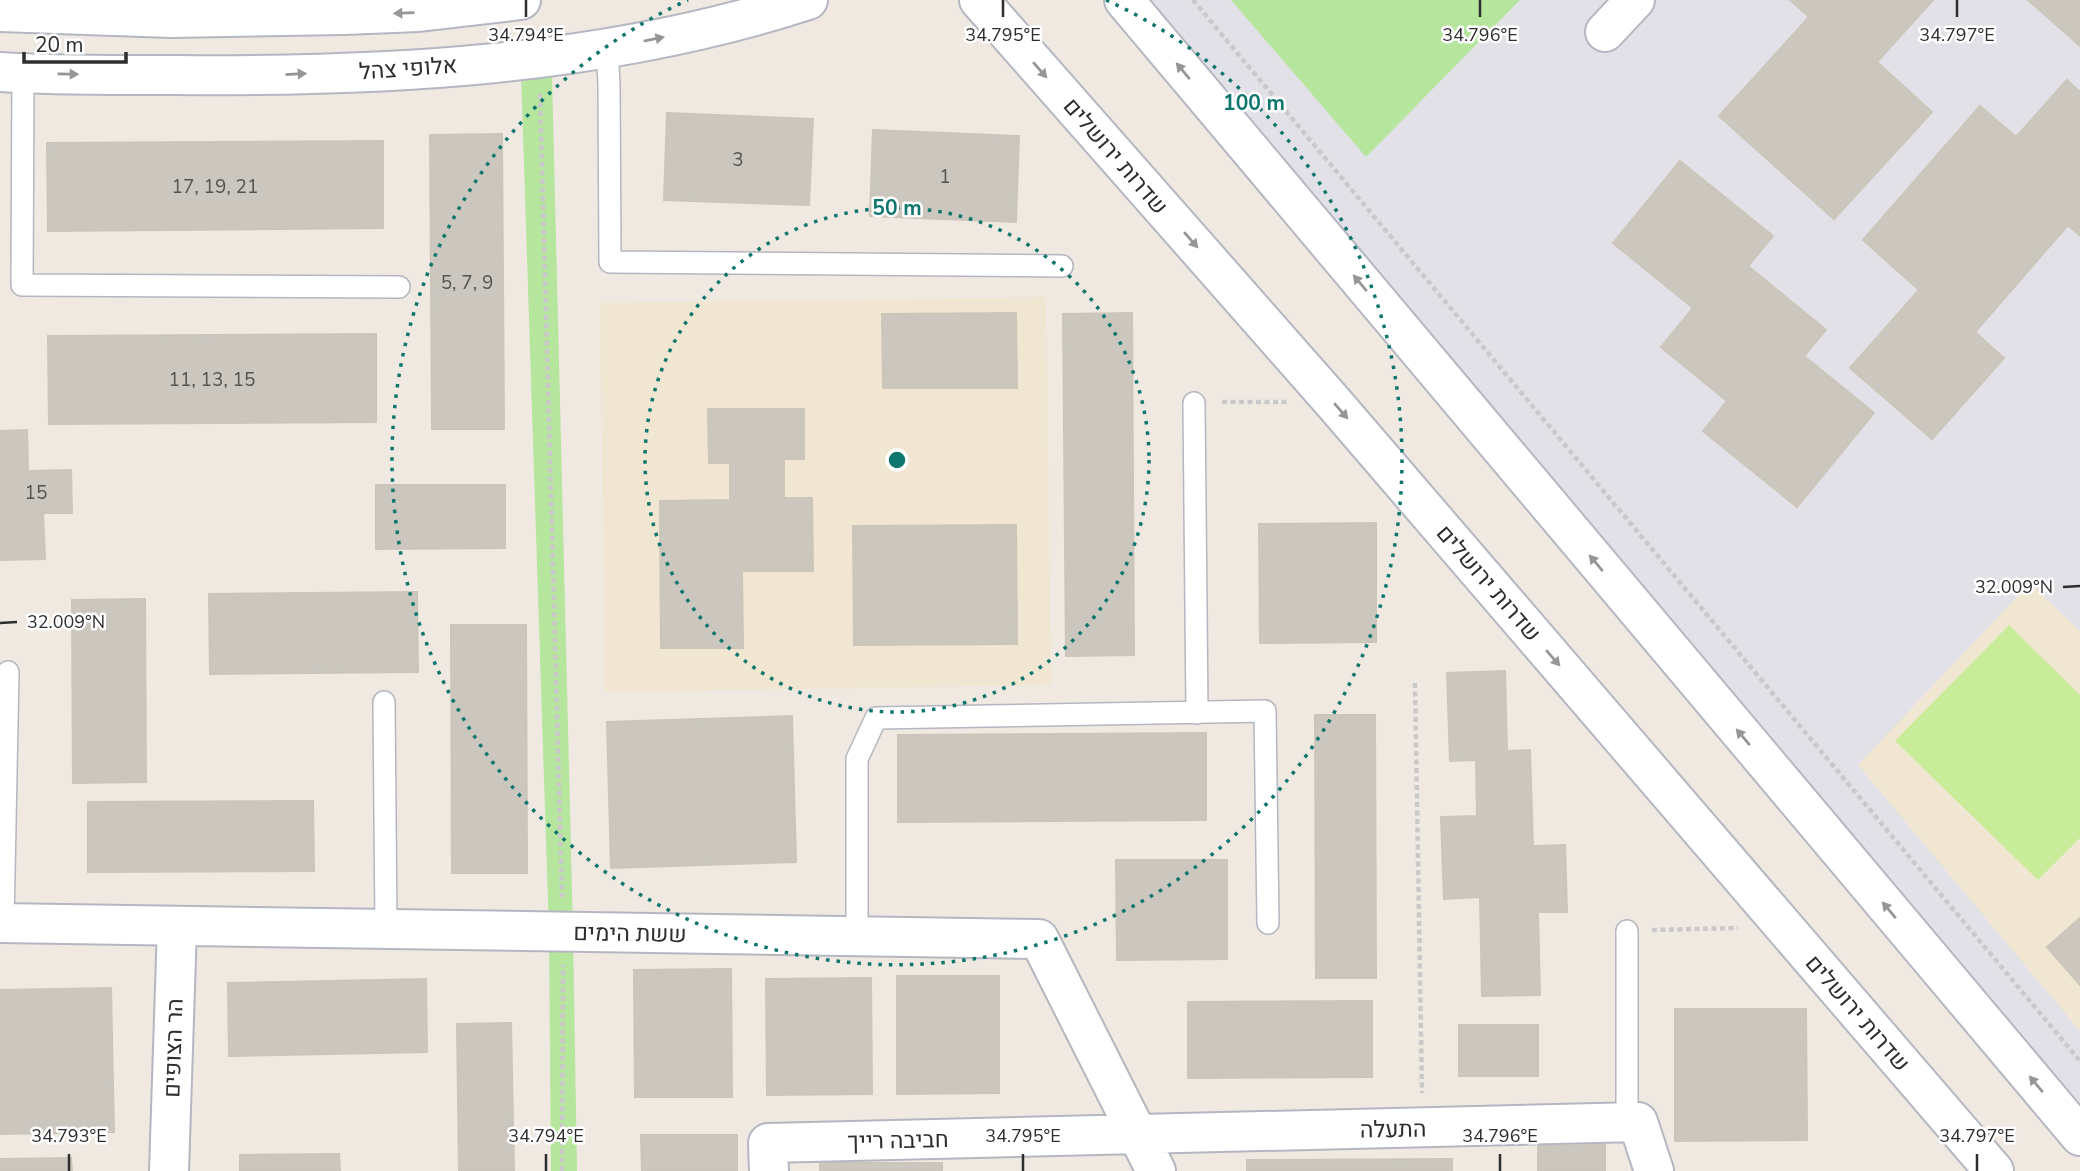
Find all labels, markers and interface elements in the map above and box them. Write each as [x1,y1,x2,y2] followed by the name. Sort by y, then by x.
[393,7,415,19] one-way arrow
[24,21,126,65] scale bar
[488,23,564,47] text: 34.794°E
[965,23,1041,47] text: 34.795°E
[1442,23,1518,47] text: 34.796°E
[1919,23,1995,47] text: 34.797°E
[35,31,84,59] text: 20 m
[643,33,665,44] one-way arrow
[358,50,458,87] street label: אלופי צהל
[1032,61,1048,78] one-way arrow
[1176,62,1191,79] one-way arrow
[57,68,79,80] one-way arrow
[285,68,307,79] one-way arrow
[1223,89,1285,117] text: 100 m
[1056,91,1175,221] street label: שדרות ירושלים
[732,147,744,173] house number: 3
[939,164,951,190] house number: 1
[172,174,258,200] house number: 17, 19, 21
[872,194,922,222] text: 50 m
[1183,232,1198,249] one-way arrow
[441,270,493,296] house number: 5, 7, 9
[1353,274,1368,291] one-way arrow
[169,367,255,393] house number: 11, 13, 15
[1333,403,1348,420] one-way arrow
[885,448,909,472] centre of rings
[25,480,47,506] house number: 15
[1429,518,1548,648] street label: שדרות ירושלים
[1589,554,1604,571] one-way arrow
[1975,575,2053,599] text: 32.009°N
[27,610,105,634] text: 32.009°N
[1545,650,1560,667] one-way arrow
[1735,728,1750,746] one-way arrow
[1882,902,1897,919] one-way arrow
[573,917,687,950] street label: ששת הימים
[1798,948,1917,1078] street label: שדרות ירושלים
[156,998,191,1098] street label: הר הצופים
[2029,1076,2044,1093] one-way arrow
[1359,1113,1427,1146] street label: התעלה
[31,1124,107,1148] text: 34.793°E
[508,1124,584,1148] text: 34.794°E
[847,1124,949,1157] street label: חביבה רייך
[985,1124,1061,1148] text: 34.795°E
[1462,1124,1538,1148] text: 34.796°E
[1939,1124,2015,1148] text: 34.797°E

